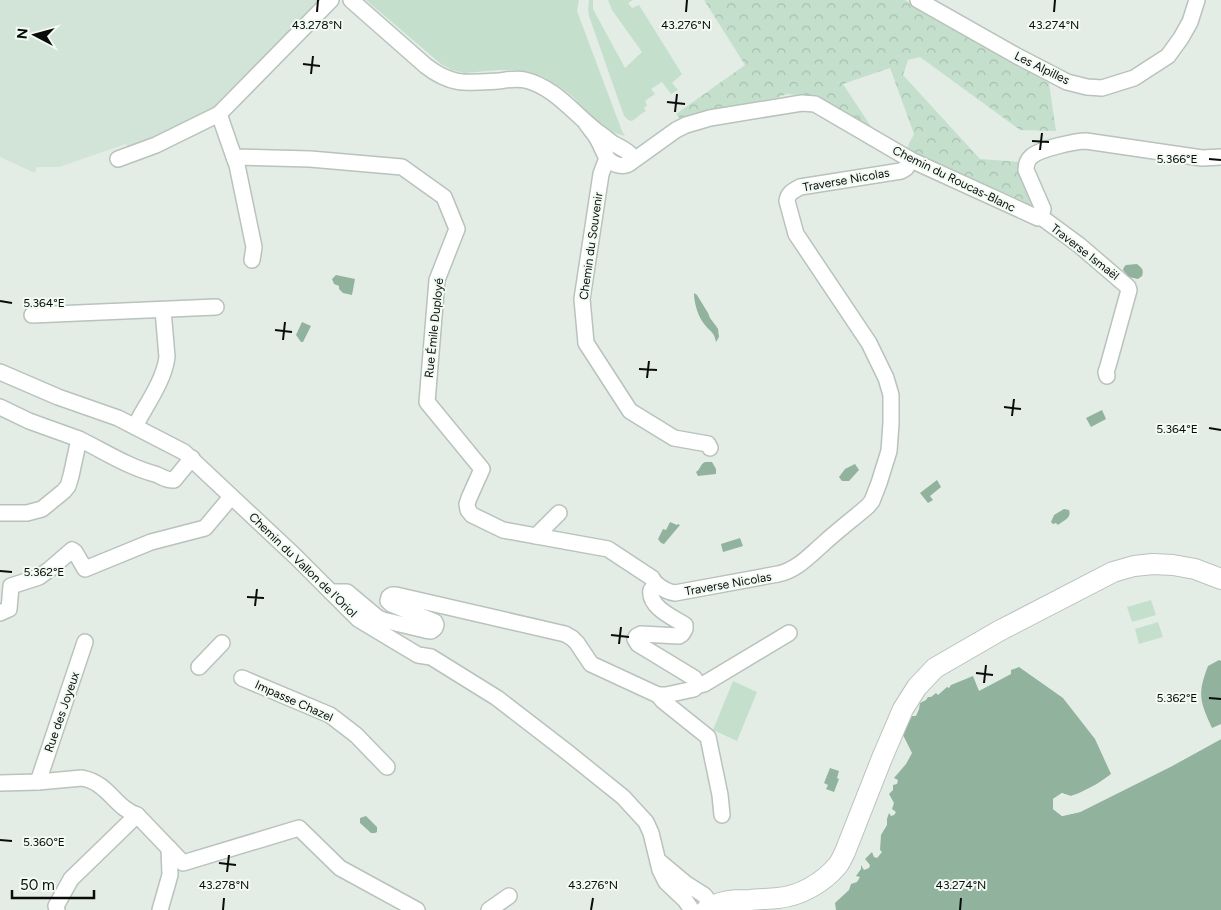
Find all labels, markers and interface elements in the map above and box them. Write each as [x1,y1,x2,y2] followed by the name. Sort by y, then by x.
[10,10,60,60] north arrow
[292,18,342,32] text: 43.278°N
[661,18,711,32] text: 43.276°N
[1029,18,1079,32] text: 43.274°N
[14,27,32,40] text: N
[1012,49,1072,87] street label: Les Alpilles
[890,143,1018,215] street label: Chemin du Roucas-Blanc
[1156,152,1198,166] text: 5.366°E
[802,165,891,195] street label: Traverse Nicolas
[577,191,605,301] street label: Chemin du Souvenir
[1048,221,1122,283] street label: Traverse Ismaël
[422,277,446,379] street label: Rue Émile Duployé
[23,296,65,310] text: 5.364°E
[1156,422,1198,436] text: 5.364°E
[246,510,360,620] street label: Chemin du Vallon de l'Oriol
[24,565,64,579] text: 5.362°E
[684,569,773,599] street label: Traverse Nicolas
[42,670,82,754] street label: Rue des Joyeux
[253,678,335,724] street label: Impasse Chazel
[1157,691,1197,705] text: 5.362°E
[23,835,65,849] text: 5.360°E
[12,868,95,900] scale bar
[20,876,55,894] text: 50 m
[199,878,249,892] text: 43.278°N
[568,878,618,892] text: 43.276°N
[936,878,986,892] text: 43.274°N

